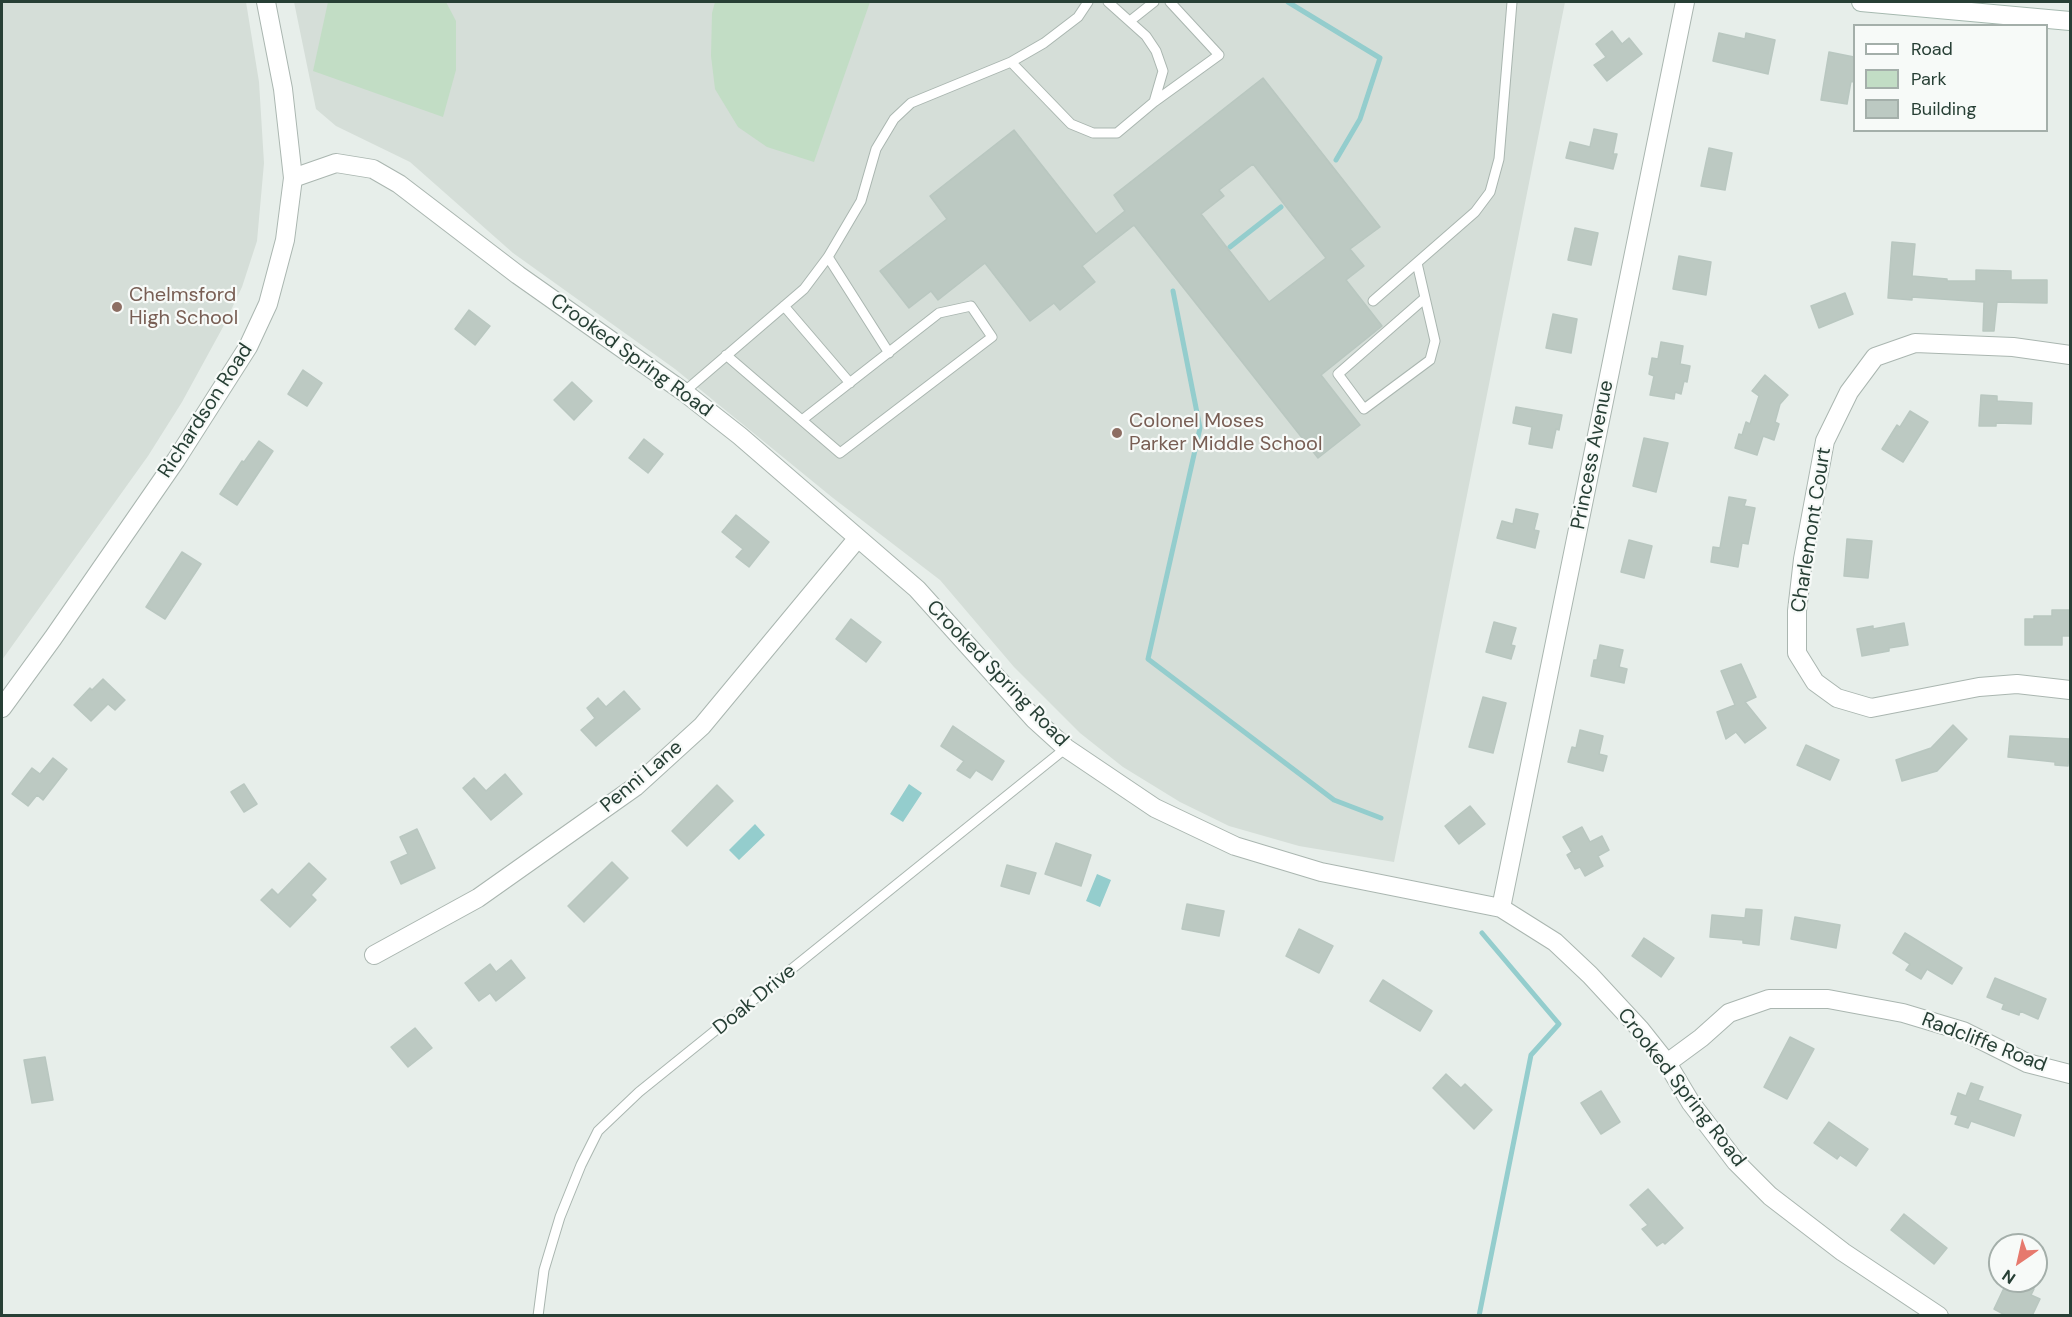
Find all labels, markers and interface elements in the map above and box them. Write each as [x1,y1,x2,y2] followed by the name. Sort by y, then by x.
[1853,24,2048,132] legend
[1911,37,1953,61] text: Road
[1911,67,1947,91] text: Park
[1911,97,1976,121] text: Building
[129,284,238,331] place label: Chelmsford High School
[545,289,717,423] street label: Crooked Spring Road
[110,300,124,314] marker: Chelmsford High School
[154,339,258,483] street label: Richardson Road
[1567,378,1619,532] street label: Princess Avenue
[1129,410,1322,457] place label: Colonel Moses Parker Middle School
[1110,426,1124,440] marker: Colonel Moses Parker Middle School
[1787,446,1837,614] street label: Charlemont Court
[921,596,1073,752] street label: Crooked Spring Road
[596,736,688,818] street label: Penni Lane
[709,959,801,1041] street label: Doak Drive
[1612,1004,1750,1172] street label: Crooked Spring Road
[1918,1008,2050,1078] street label: Radcliffe Road
[1988,1233,2048,1293] north arrow
[1998,1265,2019,1289] text: N

